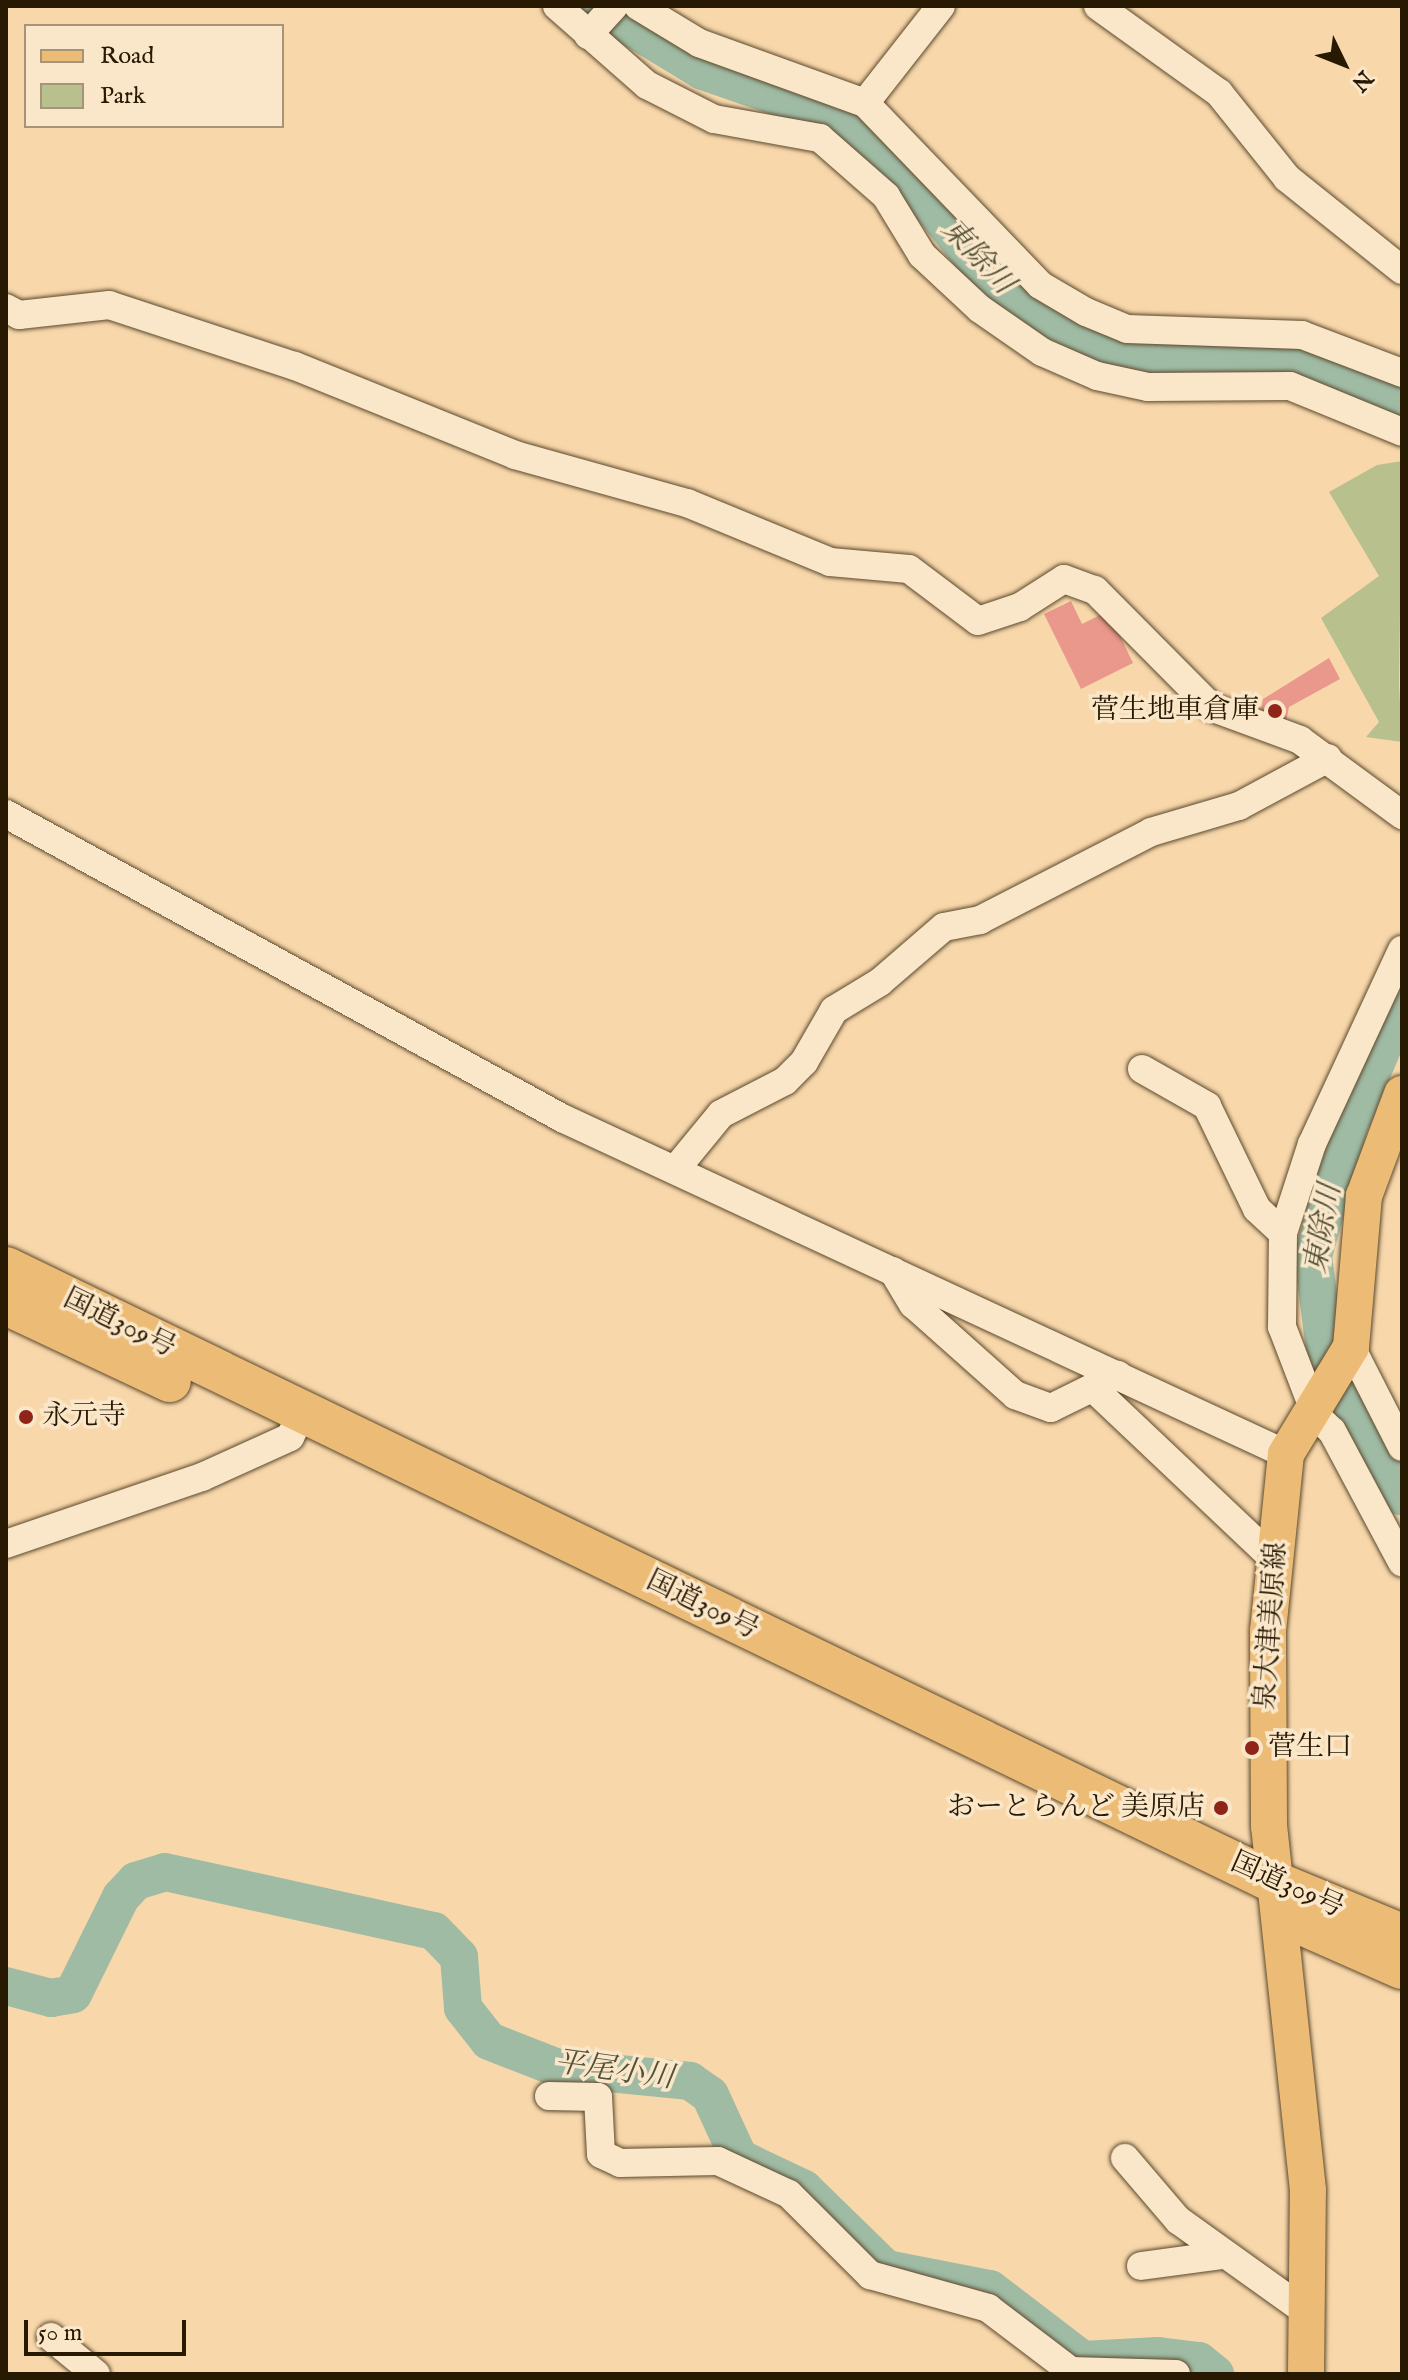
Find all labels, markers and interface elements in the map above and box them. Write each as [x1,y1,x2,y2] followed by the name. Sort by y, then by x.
[24,24,284,128] legend
[1304,24,1384,104] north arrow
[100,41,154,72] text: Road
[1345,64,1378,97] text: N
[100,81,146,112] text: Park
[933,212,1021,302] water label: 東除川
[1091,694,1259,728] place label: 菅生地車倉庫
[1266,702,1284,720] marker: 菅生地車倉庫
[1298,1182,1350,1276] water label: 東除川
[58,1283,180,1365] street label: 国道309号
[42,1400,126,1434] place label: 永元寺
[17,1408,35,1426] marker: 永元寺
[1249,1541,1295,1711] street label: 泉大津美原線
[641,1565,763,1647] street label: 国道309号
[1268,1731,1352,1765] place label: 菅生口
[1243,1739,1261,1757] marker: 菅生口
[947,1791,1205,1825] place label: おーとらんど 美原店
[1212,1799,1230,1817] marker: おーとらんど 美原店
[1225,1846,1349,1926] street label: 国道309号
[552,2045,676,2097] water label: 平尾小川
[28,2304,190,2354] scale bar
[38,2318,82,2349] text: 50 m

